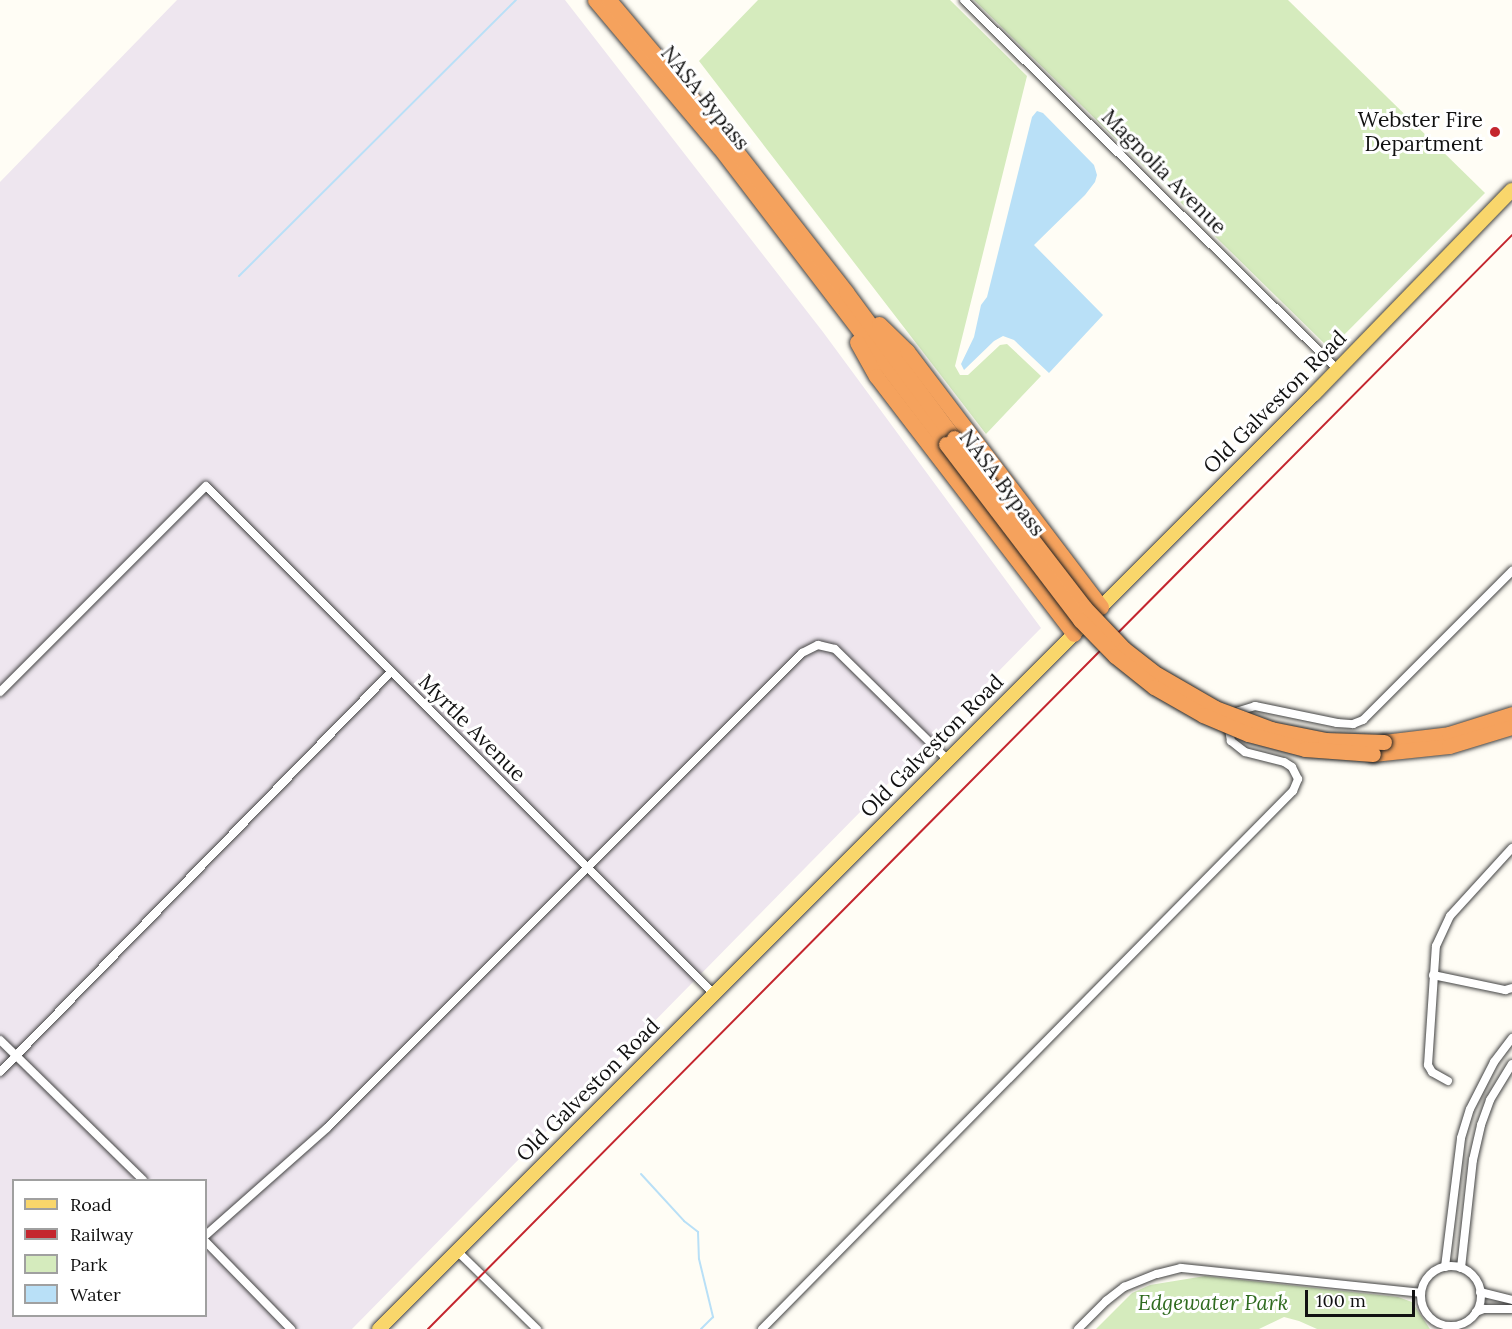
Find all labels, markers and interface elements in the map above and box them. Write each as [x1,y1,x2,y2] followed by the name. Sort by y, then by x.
[655,41,755,155] street label: NASA Bypass
[1096,104,1232,240] street label: Magnolia Avenue
[1358,107,1483,157] place label: Webster Fire Department
[1488,125,1502,139] marker: Webster Fire Department
[1198,325,1352,479] street label: Old Galveston Road
[954,425,1050,541] street label: NASA Bypass
[413,669,531,787] street label: Myrtle Avenue
[855,669,1009,823] street label: Old Galveston Road
[511,1013,665,1167] street label: Old Galveston Road
[12,1179,207,1317] legend
[70,1193,112,1216] text: Road
[70,1223,133,1246] text: Railway
[70,1253,107,1276] text: Park
[1308,1278,1418,1316] scale bar
[70,1283,121,1306] text: Water
[1316,1289,1366,1312] text: 100 m
[1138,1290,1288,1316] park label: Edgewater Park

